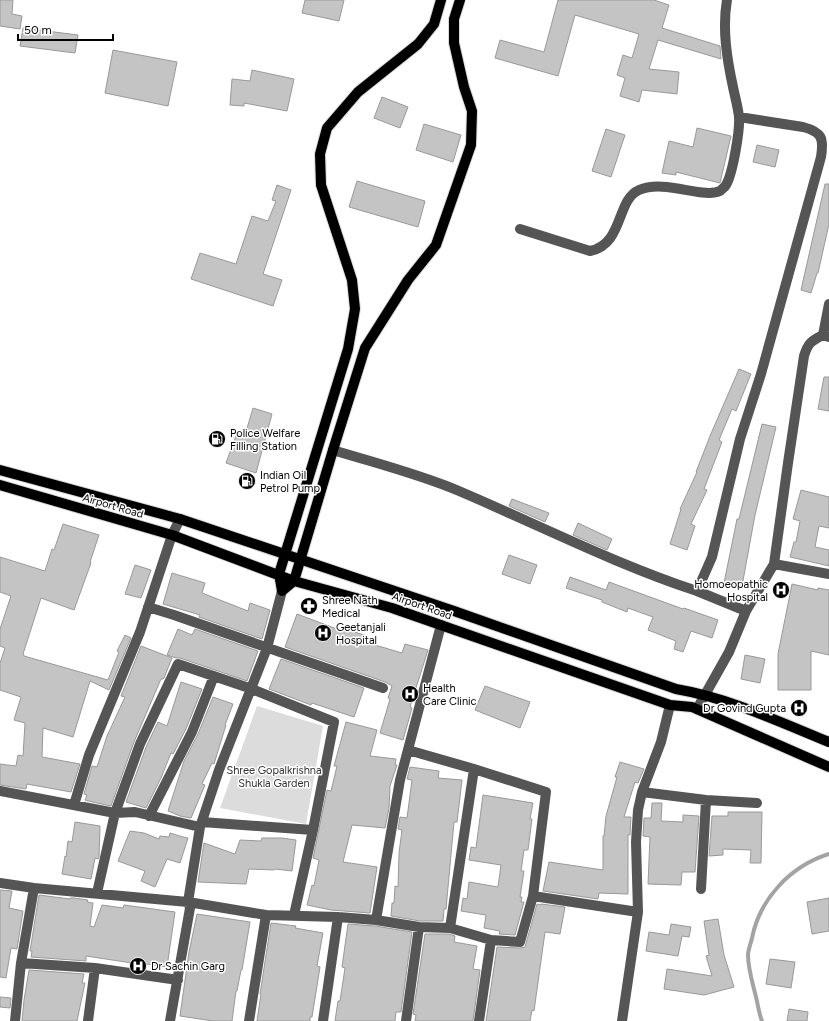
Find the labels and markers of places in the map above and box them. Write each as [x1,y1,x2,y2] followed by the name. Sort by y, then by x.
[230,427,300,453] place label: Police Welfare Filling Station
[207,429,227,449] fuel station icon: Police Welfare Filling Station
[260,469,320,495] place label: Indian Oil Petrol Pump
[237,471,257,491] fuel station icon: Indian Oil Petrol Pump
[694,578,768,604] place label: Homoeopathic Hospital
[771,580,791,600] hospital icon: Homoeopathic Hospital
[322,594,378,620] place label: Shree Nath Medical
[299,596,319,616] pharmacy icon: Shree Nath Medical
[336,621,386,647] place label: Geetanjali Hospital
[313,623,333,643] hospital icon: Geetanjali Hospital
[423,682,477,708] place label: Health Care Clinic
[400,684,420,704] hospital icon: Health Care Clinic
[789,698,809,718] hospital icon: Dr Govind Gupta
[703,702,786,715] place label: Dr Govind Gupta
[128,956,148,976] hospital icon: Dr Sachin Garg
[151,960,225,973] place label: Dr Sachin Garg

